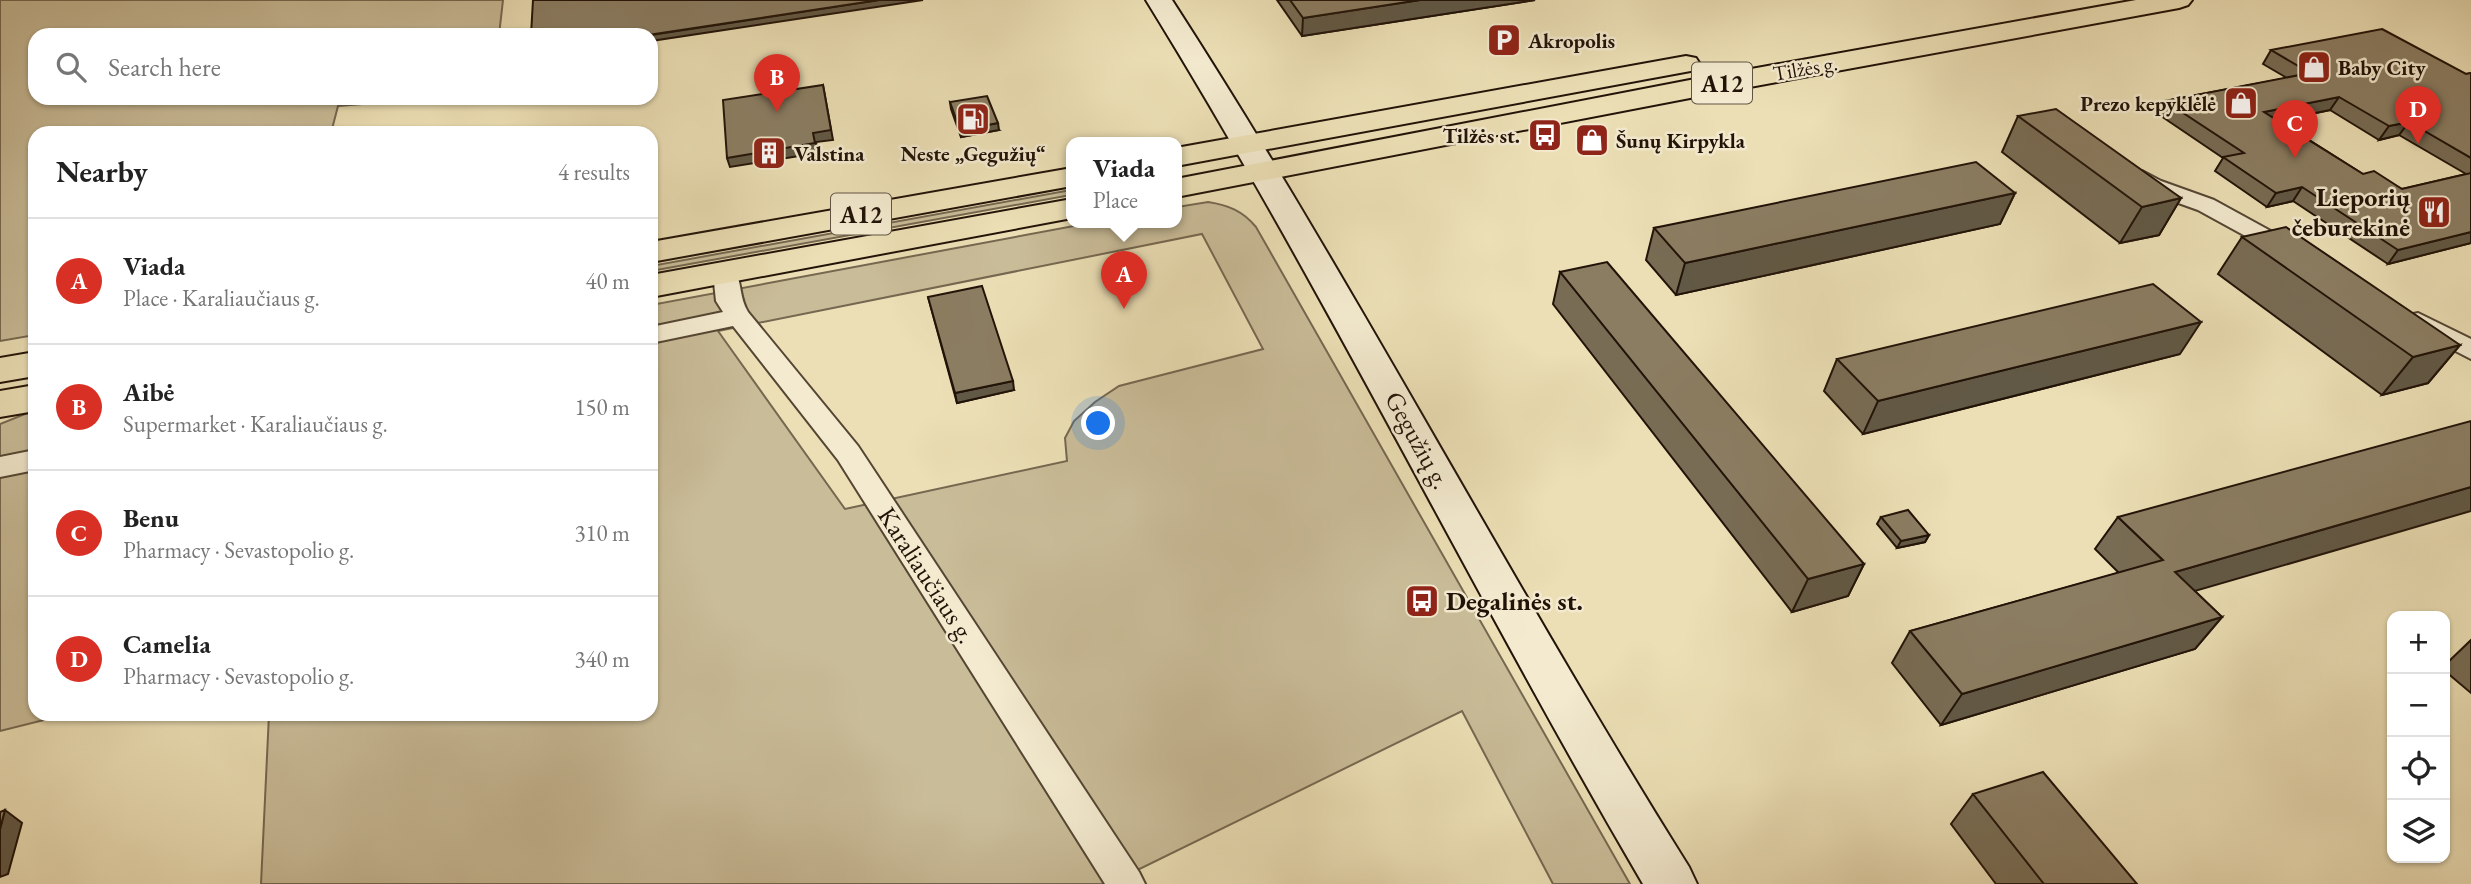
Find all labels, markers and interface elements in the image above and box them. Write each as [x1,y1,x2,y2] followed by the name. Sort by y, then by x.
[1485,21,1523,59] parking icon: Akropolis
[1527,27,1615,54] place label: Akropolis
[28,28,658,105] search box
[52,48,90,86] icon: search
[2295,48,2333,86] shop icon: Baby City
[1770,49,1840,87] street label: Tilžės g.
[108,50,221,84] text: Search here
[754,54,800,112] pin: B
[2338,54,2426,81] place label: Baby City
[1692,62,1752,104] road number: A12
[2222,84,2260,122] shop icon: Prezo kepyklėlė
[2395,86,2441,144] pin: D
[2080,90,2216,117] place label: Prezo kepyklėlė
[954,100,992,138] fuel station icon: Neste „Gegužių“
[2272,100,2318,158] pin: C
[1526,116,1564,154] bus stop icon: Tilžės st.
[1573,121,1611,159] shop icon: Šunų Kirpykla
[1443,122,1520,149] place label: Tilžės st.
[1616,127,1746,154] place label: Šunų Kirpykla
[750,134,788,172] building icon: Valstina
[1066,137,1182,228] popup
[794,140,865,167] place label: Valstina
[900,140,1046,167] place label: Neste „Gegužių“
[1093,151,1155,185] text: Viada
[56,152,148,191] text: Nearby
[558,157,630,187] text: 4 results
[2292,180,2411,244] place label: Lieporių čeburekinė
[1093,185,1138,215] text: Place
[2415,193,2453,231] restaurant icon: Lieporių čeburekinė
[831,194,891,234] road number: A12
[123,249,185,283] text: Viada
[1101,251,1147,309] pin: A
[71,266,87,296] text: A
[585,266,630,296] text: 40 m
[123,283,320,313] text: Place · Karaliaučiaus g.
[123,375,174,409] text: Aibė
[1377,385,1459,495] street label: Gegužių g.
[72,392,86,422] text: B
[574,392,630,422] text: 150 m
[1081,406,1115,440] your location
[123,409,388,439] text: Supermarket · Karaliaučiaus g.
[870,500,984,650] street label: Karaliaučiaus g.
[123,501,179,535] text: Benu
[71,518,87,548] text: C
[574,518,630,548] text: 310 m
[123,535,354,565] text: Pharmacy · Sevastopolio g.
[1403,582,1441,620] bus stop icon: Degalinės st.
[1446,584,1583,618] place label: Degalinės st.
[2387,611,2450,863] map controls
[2387,611,2450,674] button: +
[123,627,211,661] text: Camelia
[70,644,88,674] text: D
[574,644,630,674] text: 340 m
[123,661,354,691] text: Pharmacy · Sevastopolio g.
[2387,674,2450,737] button: −
[2387,737,2450,800] button: locate
[2387,800,2450,863] button: layers

